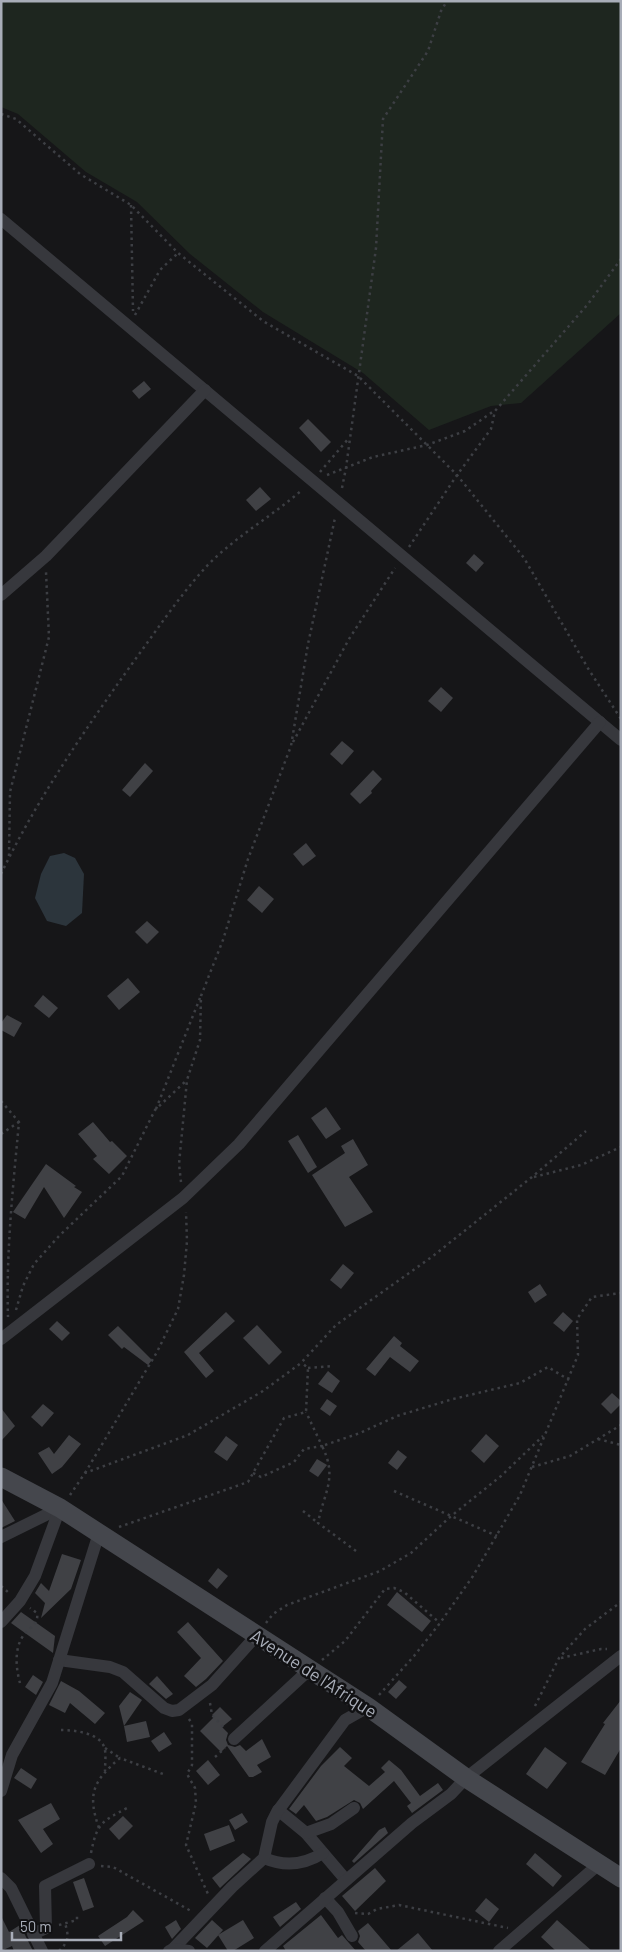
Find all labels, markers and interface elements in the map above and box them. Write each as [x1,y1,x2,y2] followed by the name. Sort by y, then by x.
[246,1624,382,1722] street label: Avenue de l'Afrique
[12,1910,121,1942] scale bar
[20,1917,52,1935] text: 50 m

